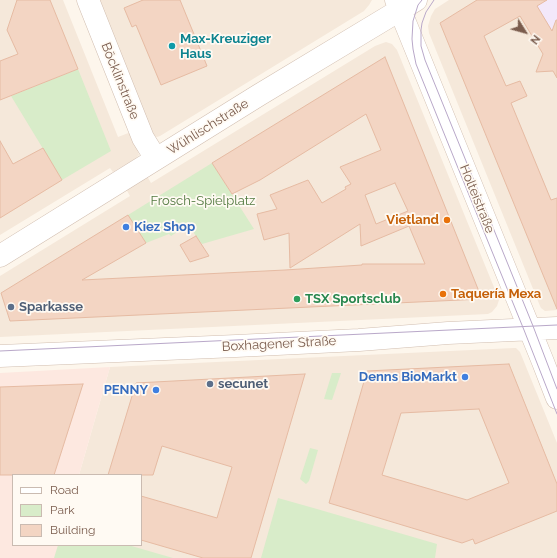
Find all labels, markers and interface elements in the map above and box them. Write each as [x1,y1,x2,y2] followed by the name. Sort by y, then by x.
[505,12,545,52] north arrow
[180,31,271,62] place label: Max-Kreuziger Haus
[527,32,543,47] text: N
[98,40,142,122] street label: Böcklinstraße
[167,41,177,51] marker: Max-Kreuziger Haus
[165,96,251,158] street label: Wühlischstraße
[456,162,498,236] street label: Holteistraße
[151,193,255,209] park label: Frosch-Spielplatz
[386,212,439,228] place label: Vietland
[442,215,452,225] marker: Vietland
[134,219,195,235] place label: Kiez Shop
[121,222,131,232] marker: Kiez Shop
[451,286,541,302] place label: Taquería Mexa
[438,289,448,299] marker: Taquería Mexa
[305,291,401,307] place label: TSX Sportsclub
[292,294,302,304] marker: TSX Sportsclub
[19,299,83,315] place label: Sparkasse
[6,302,16,312] marker: Sparkasse
[221,333,337,355] street label: Boxhagener Straße
[359,369,457,385] place label: Denns BioMarkt
[460,372,470,382] marker: Denns BioMarkt
[218,376,268,392] place label: secunet
[205,379,215,389] marker: secunet
[104,382,148,398] place label: PENNY
[151,385,161,395] marker: PENNY
[12,474,142,546] legend
[50,483,79,497] text: Road
[50,503,75,517] text: Park
[50,523,96,537] text: Building

